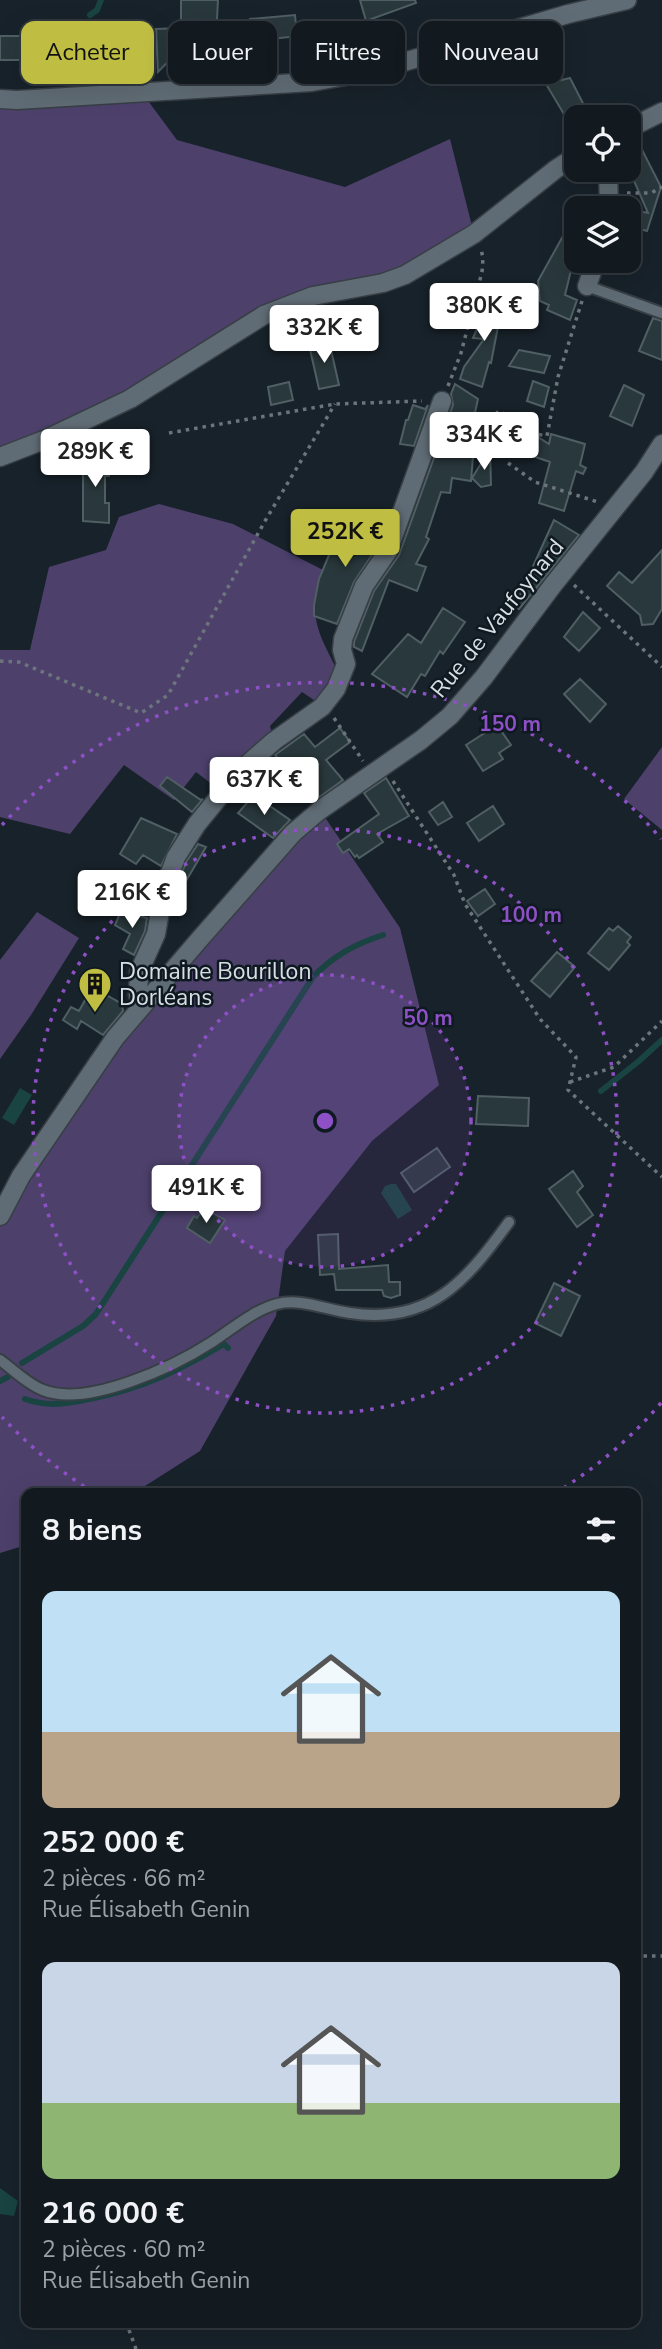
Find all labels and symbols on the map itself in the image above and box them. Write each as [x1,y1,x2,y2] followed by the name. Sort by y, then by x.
[427,284,541,343] pin: 380K €
[267,306,381,365] pin: 332K €
[427,412,541,472] pin: 334K €
[38,430,152,489] pin: 289K €
[288,510,402,569] pin: 252K €
[424,532,571,704] street label: Rue de Vaufoynard
[479,710,541,738] text: 150 m
[207,758,321,817] pin: 637K €
[75,870,189,930] pin: 216K €
[500,901,562,929] text: 100 m
[119,956,311,1013] place label: Domaine Bourillon Dorléans
[76,965,114,1014] building icon: Domaine Bourillon Dorléans
[403,1004,453,1032] text: 50 m
[313,1109,337,1133] centre of rings
[149,1166,263,1225] pin: 491K €

